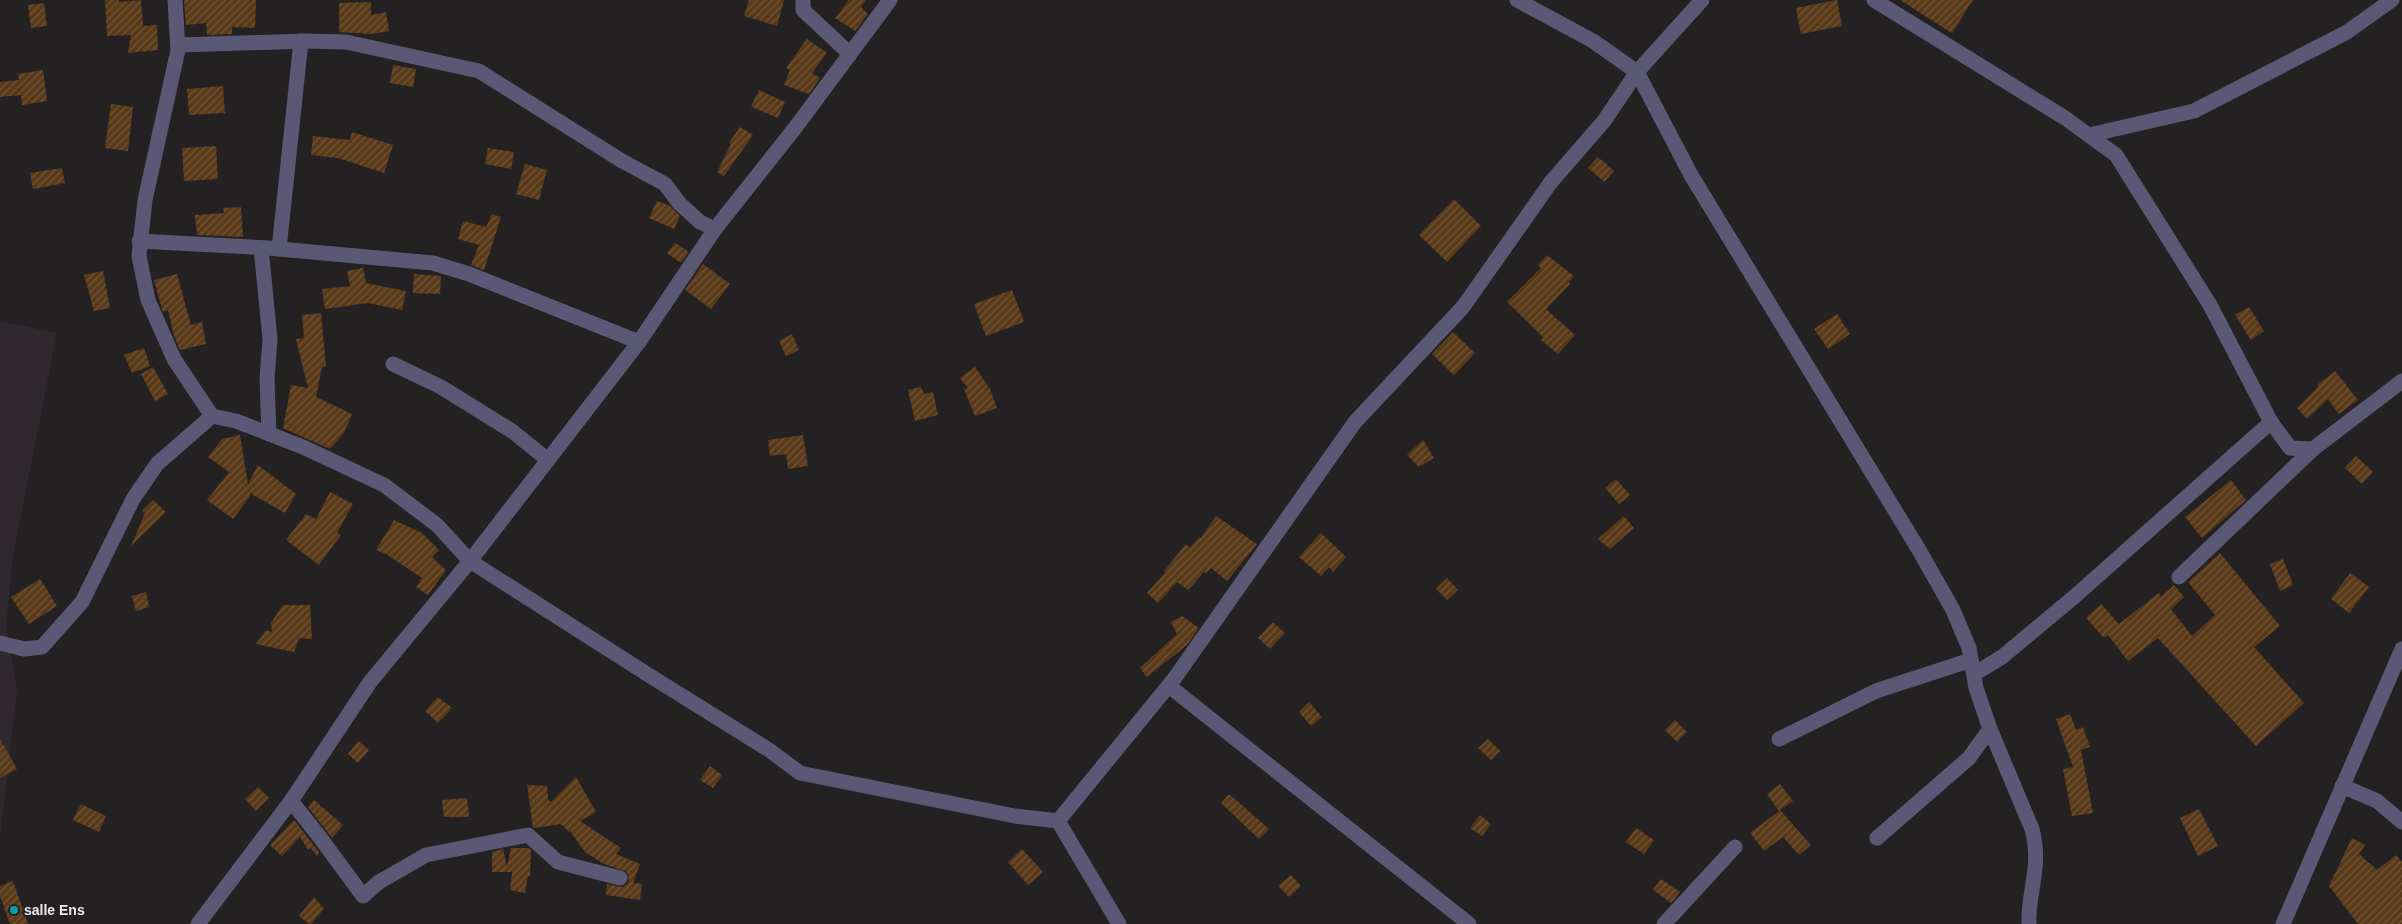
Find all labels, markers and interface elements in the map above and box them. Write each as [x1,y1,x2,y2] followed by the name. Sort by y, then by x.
[24,902,85,918] place label: salle Ens
[8,904,20,916] marker: salle Ens

